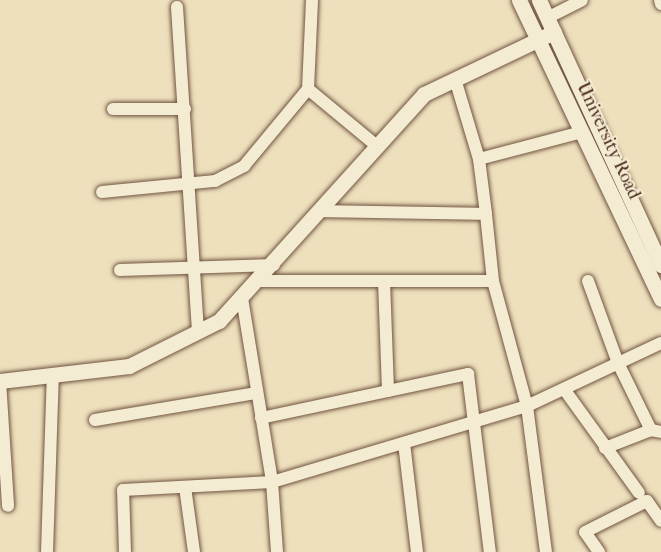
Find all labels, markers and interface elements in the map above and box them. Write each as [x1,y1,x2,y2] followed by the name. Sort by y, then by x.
[571,79,645,203] street label: University Road

